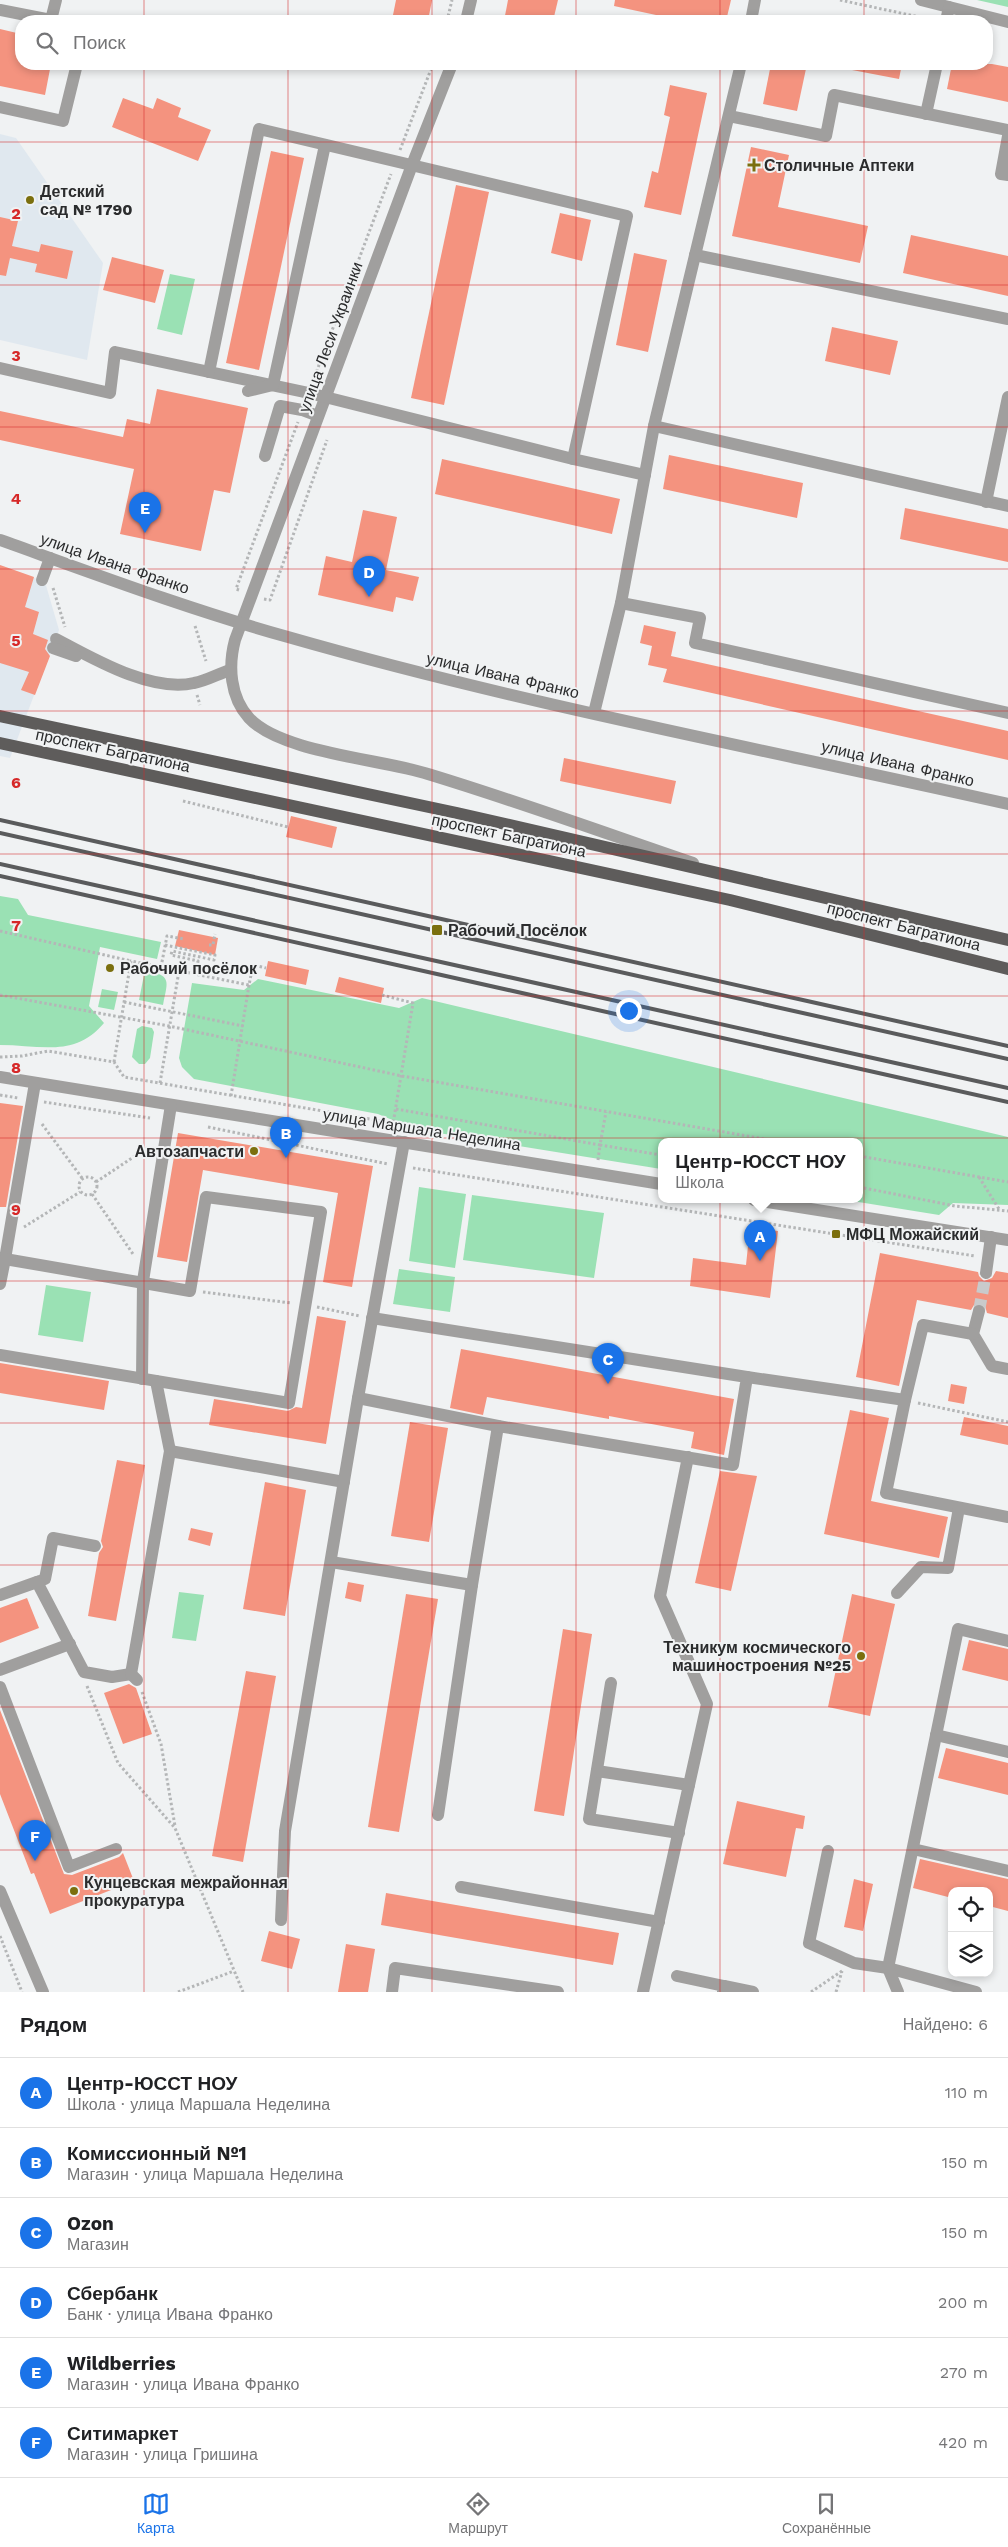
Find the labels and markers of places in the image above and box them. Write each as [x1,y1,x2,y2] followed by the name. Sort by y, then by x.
[764,156,914,175] place label: Столичные Аптеки
[748,159,760,171] marker: Столичные Аптеки
[40,182,133,219] place label: Детский сад № 1790
[24,194,36,206] marker: Детский сад № 1790
[129,492,161,533] pin: E
[353,556,385,597] pin: D
[448,921,588,940] place label: Рабочий Посёлок
[430,923,444,937] marker: Рабочий Посёлок
[120,959,258,978] place label: Рабочий посёлок
[104,962,116,974] marker: Рабочий посёлок
[270,1117,302,1158] pin: B
[135,1142,244,1161] place label: Автозапчасти
[248,1145,260,1157] marker: Автозапчасти
[744,1220,776,1261] pin: A
[846,1225,979,1244] place label: МФЦ Можайский
[830,1228,842,1240] marker: МФЦ Можайский
[592,1343,624,1384] pin: C
[663,1638,851,1675] place label: Техникум космического машиностроения №25
[855,1650,867,1662] marker: Техникум космического машиностроения №25
[19,1820,51,1861] pin: F
[84,1873,288,1910] place label: Кунцевская межрайонная прокуратура
[68,1885,80,1897] marker: Кунцевская межрайонная прокуратура

